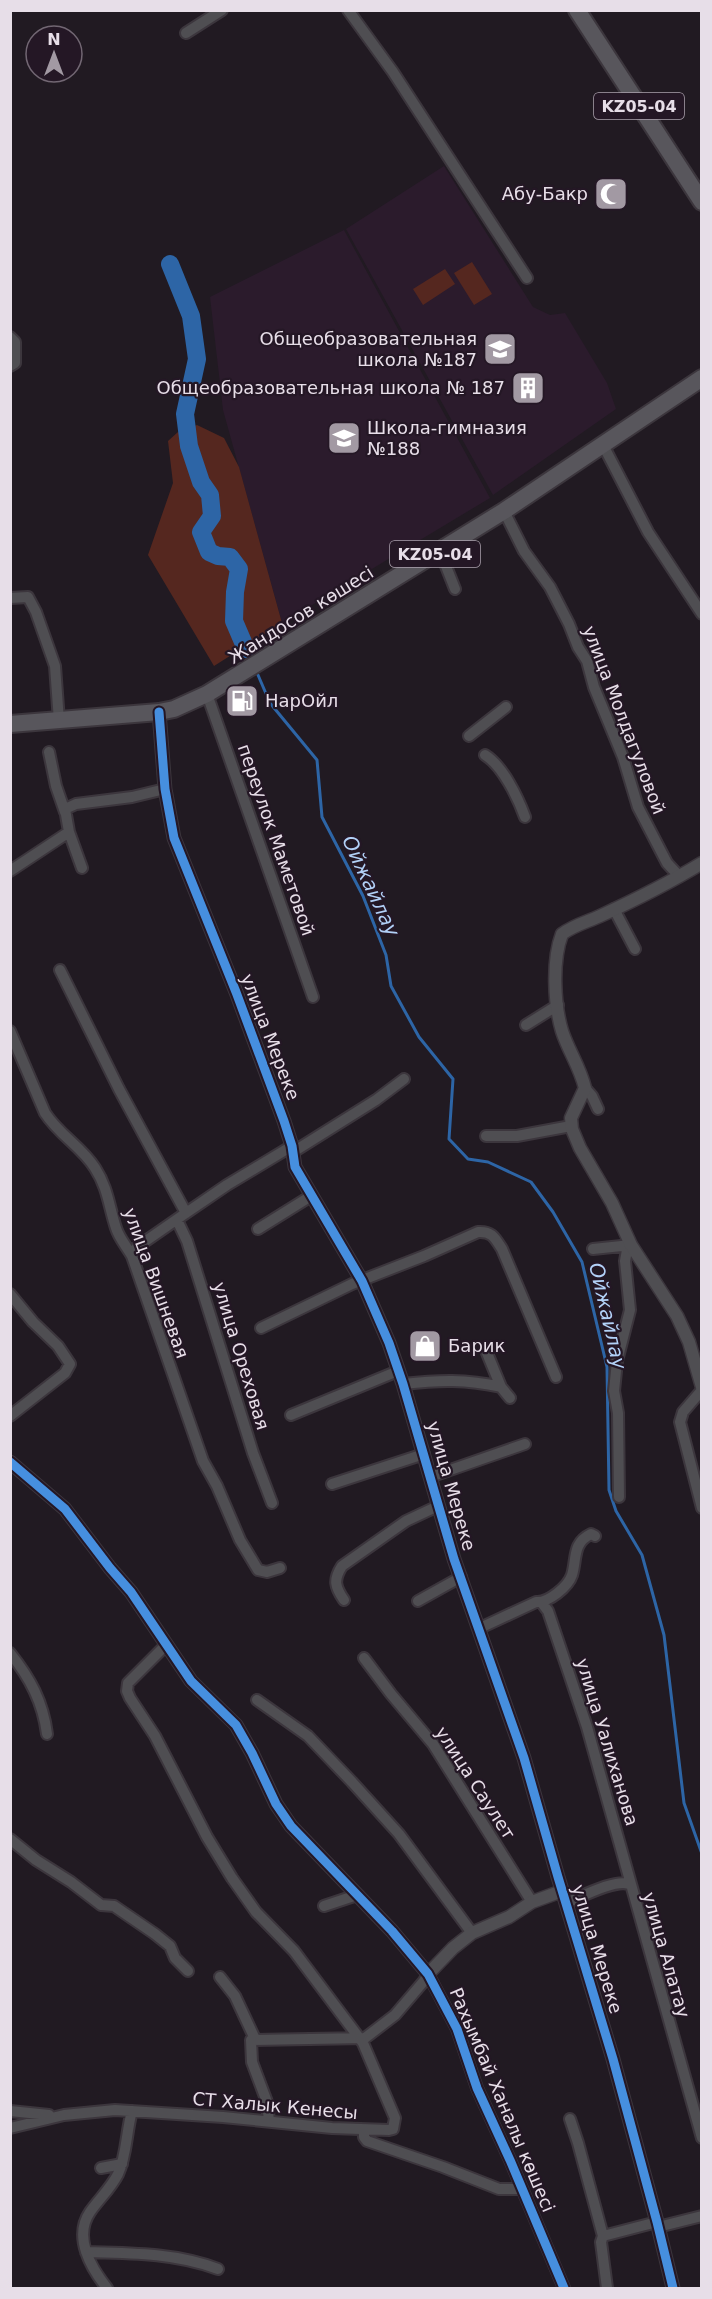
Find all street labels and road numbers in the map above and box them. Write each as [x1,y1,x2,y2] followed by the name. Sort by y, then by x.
[594,93,684,119] road number: KZ05-04
[390,541,480,567] road number: KZ05-04
[224,561,377,668] street label: Жандосов көшесі
[579,623,670,817] street label: улица Молдагуловой
[234,741,319,938] street label: переулок Маметовой
[237,971,304,1103] street label: улица Мереке
[119,1205,193,1361] street label: улица Вишневая
[209,1279,274,1432] street label: улица Ореховая
[423,1419,480,1553] street label: улица Мереке
[572,1656,643,1828] street label: улица Уалиханова
[431,1722,520,1843] street label: улица Саулет
[568,1882,627,2016] street label: улица Мереке
[638,1890,695,2021] street label: улица Алатау
[446,1984,559,2215] street label: Рахымбай Ханалы көшесі
[192,2088,359,2123] street label: СТ Халык Кенесы

